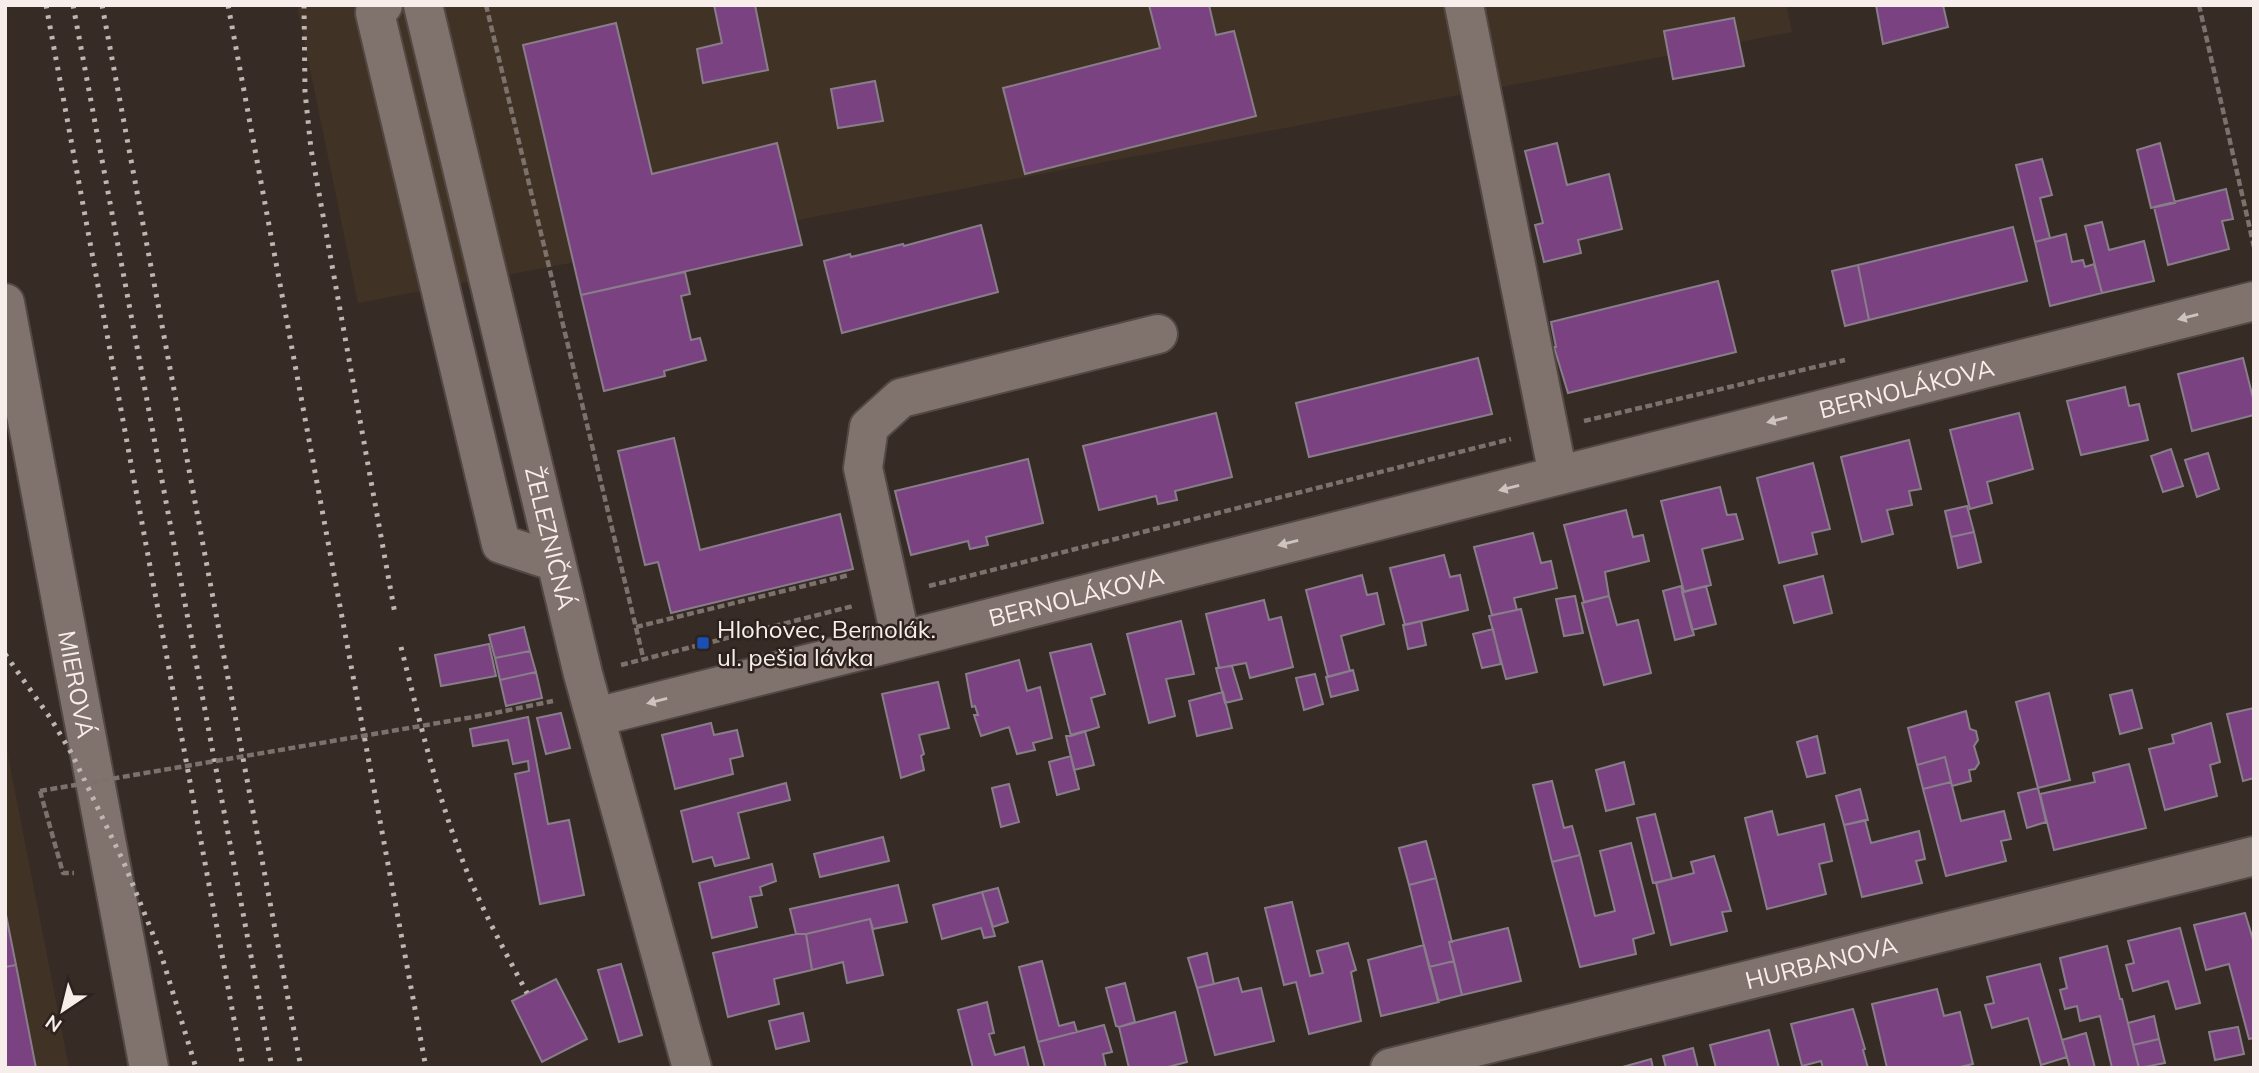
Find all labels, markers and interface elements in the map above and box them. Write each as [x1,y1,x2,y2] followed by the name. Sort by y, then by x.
[2176,312,2198,323] one-way arrow
[1816,352,1997,425] street label: BERNOLÁKOVA
[1766,415,1788,426] one-way arrow
[519,463,582,613] street label: ŽELEZNIČNÁ
[1498,483,1520,494] one-way arrow
[1277,538,1299,549] one-way arrow
[985,560,1167,633] street label: BERNOLÁKOVA
[717,614,936,672] place label: Hlohovec, Bernolák. ul. pešia lávka
[52,628,102,741] street label: MIEROVÁ
[695,635,711,651] marker: Hlohovec, Bernolák. ul. pešia lávka
[646,696,668,707] one-way arrow
[1742,929,1901,995] street label: HURBANOVA
[28,975,98,1045] north arrow
[40,1010,66,1038] text: N

